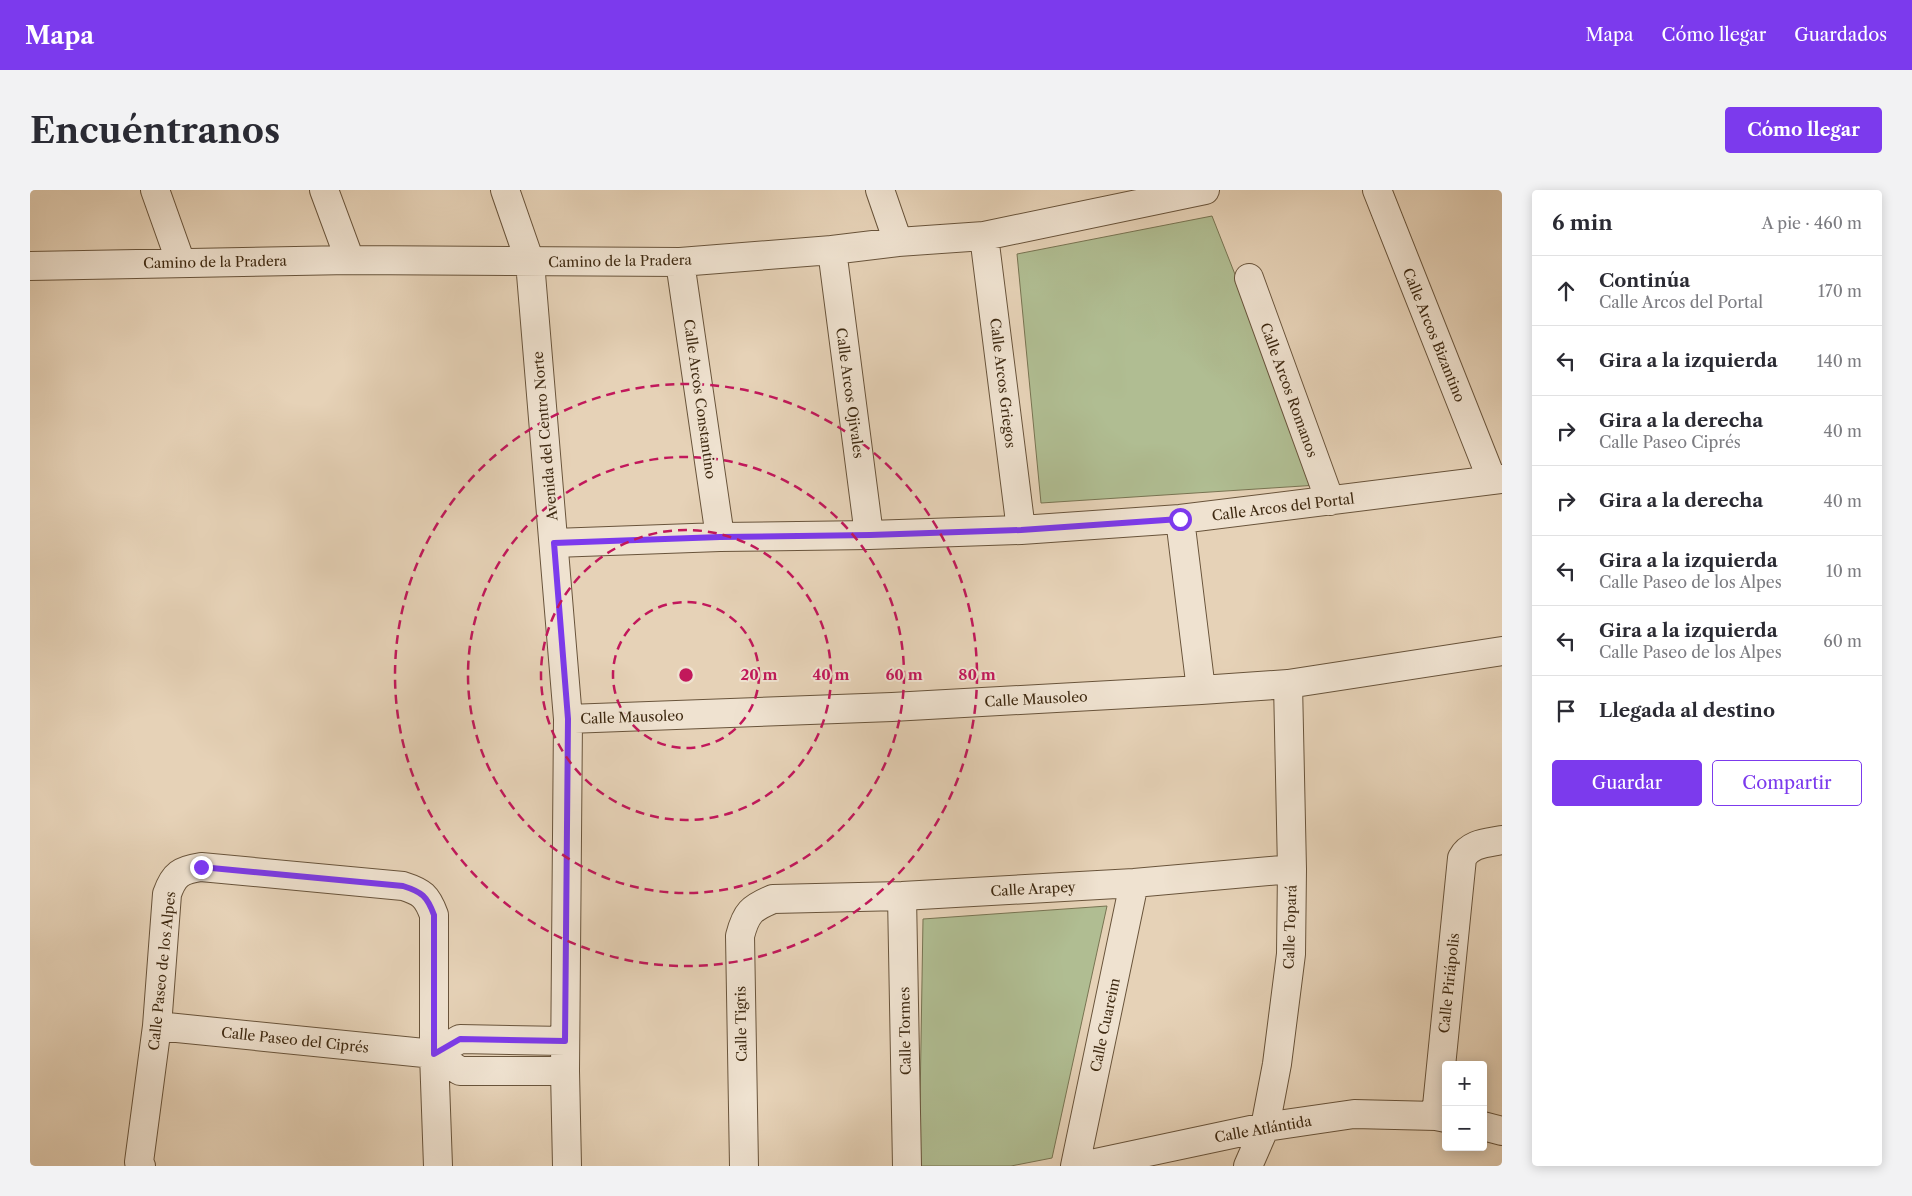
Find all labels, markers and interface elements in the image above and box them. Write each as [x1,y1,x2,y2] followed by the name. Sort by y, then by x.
[25,21,94,50] text: Mapa
[1585,24,1634,46] text: Mapa
[1662,24,1766,46] text: Cómo llegar
[1794,24,1887,46] text: Guardados
[1725,107,1882,153] button: Cómo llegar
[30,109,280,152] text: Encuéntranos
[1552,210,1613,235] text: 6 min
[1762,213,1862,233] text: A pie · 460 m
[548,251,693,271] street label: Camino de la Pradera
[143,252,288,272] street label: Camino de la Pradera
[1399,265,1469,405] street label: Calle Arcos Bizantino
[1599,269,1690,292] text: Continúa
[1552,277,1580,305] icon: ahead
[1818,281,1862,301] text: 170 m
[1599,292,1763,312] text: Calle Arcos del Portal
[986,317,1020,449] street label: Calle Arcos Griegos
[680,318,720,480] street label: Calle Arcos Constantino
[1256,320,1322,460] street label: Calle Arcos Romanos
[832,327,868,459] street label: Calle Arcos Ojivales
[1552,347,1580,375] icon: left
[1599,349,1778,372] text: Gira a la izquierda
[529,350,561,523] street label: Avenida del Centro Norte
[1817,351,1862,371] text: 140 m
[1599,409,1763,432] text: Gira a la derecha
[1552,417,1580,445] icon: right
[1823,421,1862,441] text: 40 m
[1599,432,1741,452] text: Calle Paseo Ciprés
[1552,487,1580,515] icon: right
[1211,489,1355,525] street label: Calle Arcos del Portal
[1599,489,1763,512] text: Gira a la derecha
[1823,491,1862,511] text: 40 m
[1169,508,1192,531] route start
[1599,549,1778,572] text: Gira a la izquierda
[1552,557,1580,585] icon: left
[1826,561,1862,581] text: 10 m
[1599,572,1782,592] text: Calle Paseo de los Alpes
[1599,619,1778,642] text: Gira a la izquierda
[1552,627,1580,655] icon: left
[1823,631,1862,651] text: 60 m
[1599,642,1782,662] text: Calle Paseo de los Alpes
[740,665,778,684] text: 20 m
[812,665,850,684] text: 40 m
[885,665,923,684] text: 60 m
[958,665,996,684] text: 80 m
[677,666,695,684] centre of rings
[984,687,1088,711] street label: Calle Mausoleo
[1552,697,1580,725] icon: arrive
[1599,699,1775,722] text: Llegada al destino
[580,706,684,728] street label: Calle Mausoleo
[1552,760,1702,806] button: Guardar
[1712,760,1862,806] button: Compartir
[190,856,213,879] route end
[990,878,1076,900] street label: Calle Arapey
[1280,884,1300,970] street label: Calle Topará
[145,891,179,1051] street label: Calle Paseo de los Alpes
[1435,932,1463,1034] street label: Calle Piriápolis
[1086,976,1124,1074] street label: Calle Cuareim
[731,986,751,1062] street label: Calle Tigris
[895,987,915,1075] street label: Calle Tormes
[220,1023,370,1057] street label: Calle Paseo del Ciprés
[1442,1061,1487,1151] map controls
[1442,1061,1487,1106] button: +
[1442,1106,1487,1151] button: −
[1213,1112,1313,1146] street label: Calle Atlántida

